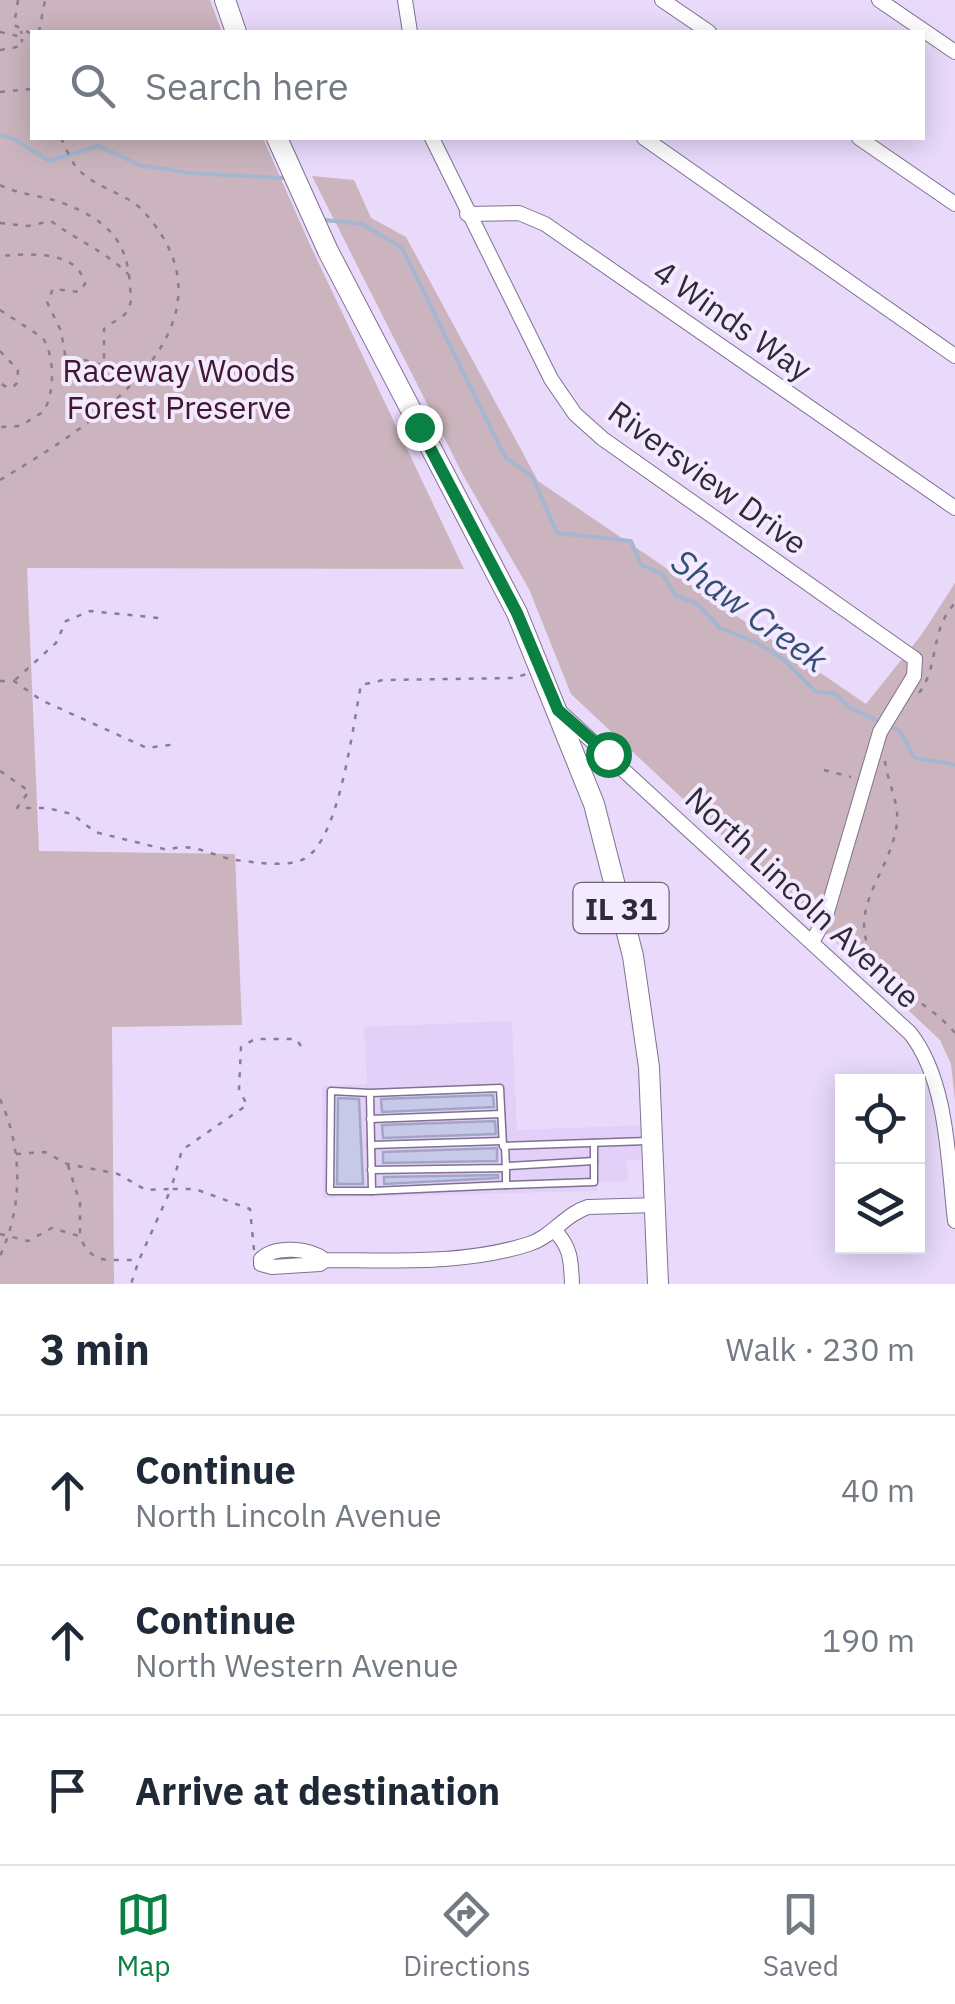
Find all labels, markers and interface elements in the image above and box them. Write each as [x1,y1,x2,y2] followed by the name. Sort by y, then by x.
[30,30,925,140] search box
[65,58,120,113] icon: search
[145,61,349,110] text: Search here
[645,250,821,390] street label: 4 Winds Way
[62,349,296,428] park label: Raceway Woods Forest Preserve
[600,391,816,563] street label: Riversview Drive
[397,405,443,451] route end
[663,538,838,683] water label: Shaw Creek
[586,732,632,778] route start
[677,777,929,1017] street label: North Lincoln Avenue
[574,883,668,933] road number: IL 31
[835,1074,925,1254] map controls
[835,1074,925,1164] button: locate
[835,1164,925,1254] button: layers
[40,1322,150,1377] text: 3 min
[726,1328,915,1370] text: Walk · 230 m
[135,1445,296,1494] text: Continue
[40,1463,95,1518] icon: ahead
[841,1469,915,1511] text: 40 m
[135,1494,442,1536] text: North Lincoln Avenue
[135,1595,296,1644] text: Continue
[40,1613,95,1668] icon: ahead
[822,1619,915,1661] text: 190 m
[135,1644,458,1686] text: North Western Avenue
[40,1763,95,1818] icon: arrive
[135,1766,500,1815] text: Arrive at destination
[116,1887,171,1984] tab: Map
[403,1887,531,1984] tab: Directions
[763,1887,839,1984] tab: Saved

